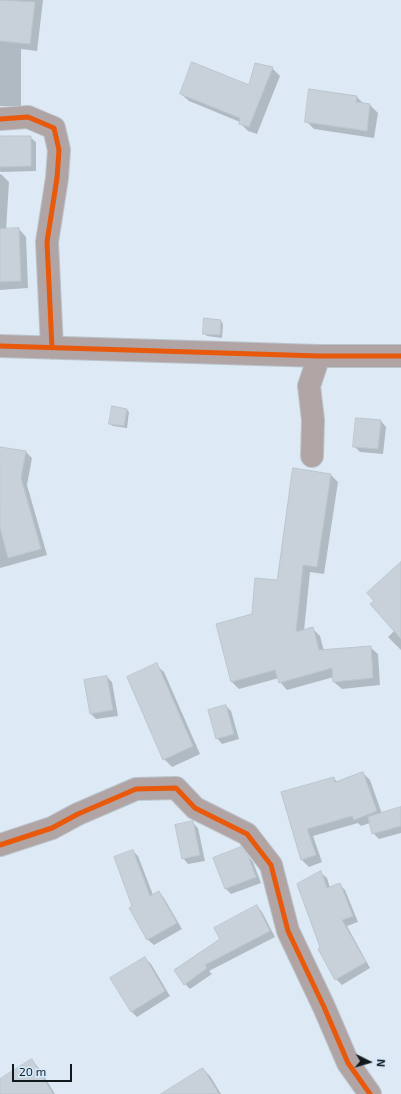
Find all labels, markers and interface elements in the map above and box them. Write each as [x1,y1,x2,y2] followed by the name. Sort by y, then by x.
[349,1042,389,1082] north arrow
[14,1056,74,1082] scale bar
[375,1059,388,1068] text: N
[19,1064,46,1078] text: 20 m

